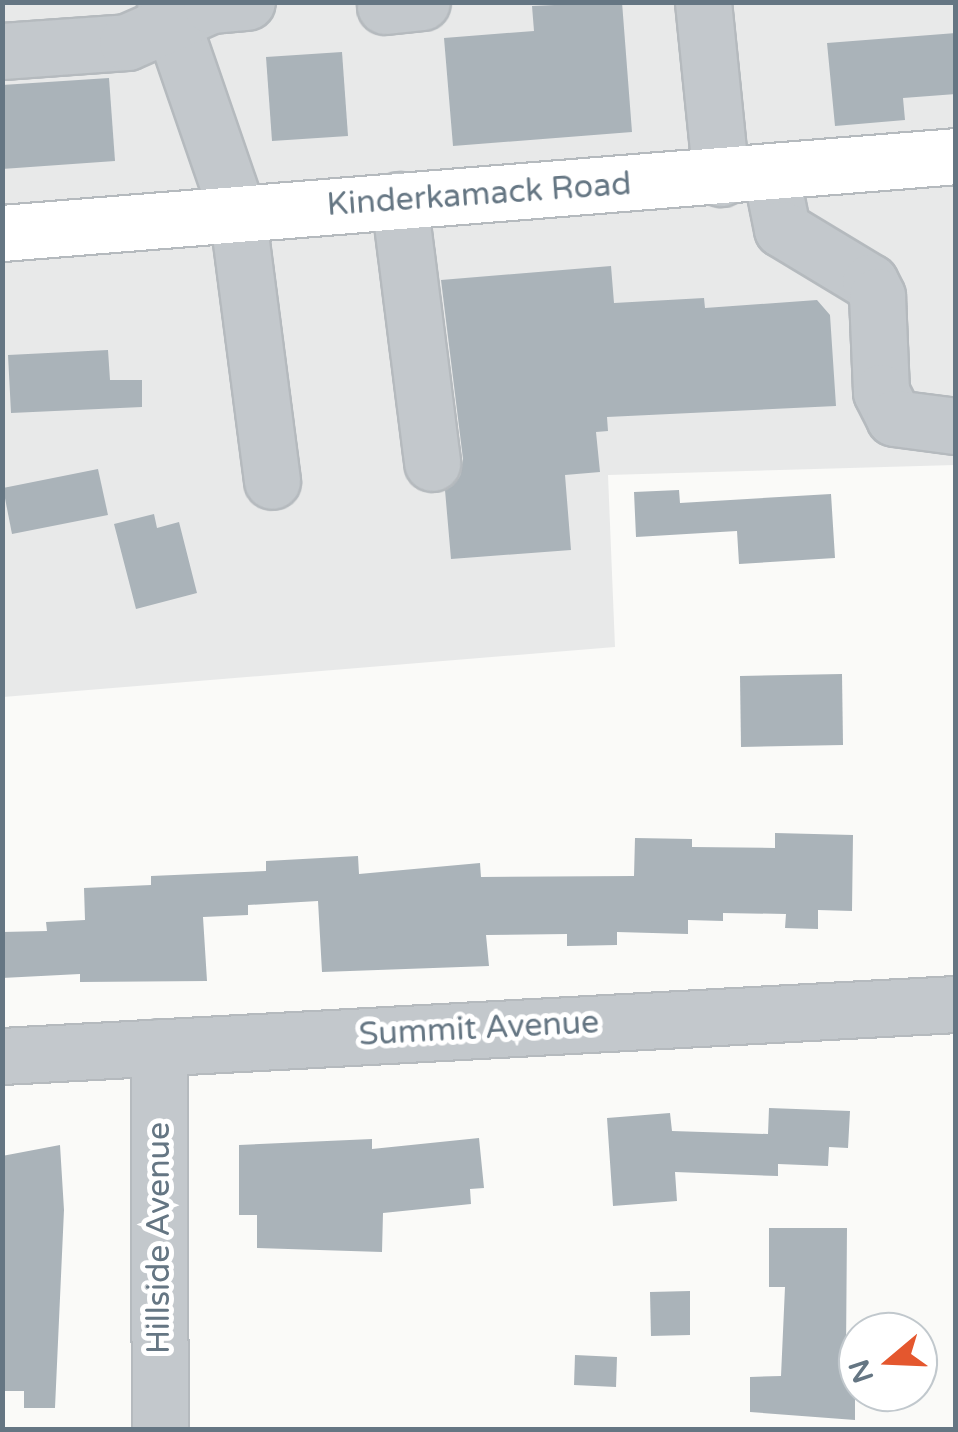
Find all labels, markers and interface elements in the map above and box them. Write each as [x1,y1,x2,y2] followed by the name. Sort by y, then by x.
[325,165,633,225] street label: Kinderkamack Road
[358,1004,600,1054] street label: Summit Avenue
[140,1122,178,1354] street label: Hillside Avenue
[838,1312,938,1412] north arrow
[842,1355,881,1387] text: N

